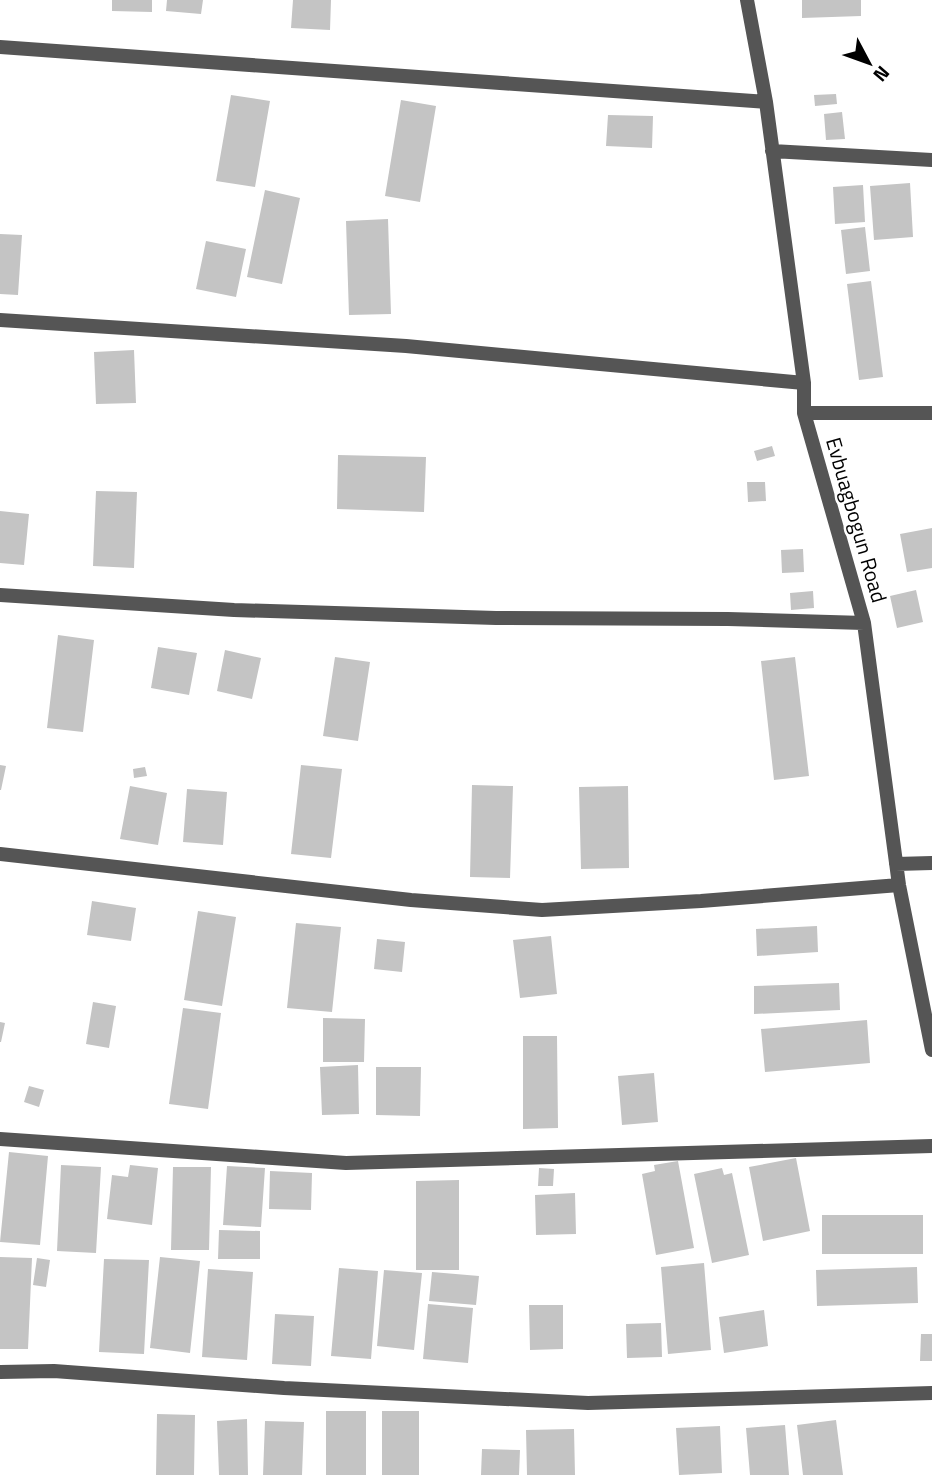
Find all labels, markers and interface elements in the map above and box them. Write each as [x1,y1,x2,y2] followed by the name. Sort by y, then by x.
[834,28,904,98] north arrow
[867,60,897,89] text: N
[818,433,896,606] street label: Evbuagbogun Road

